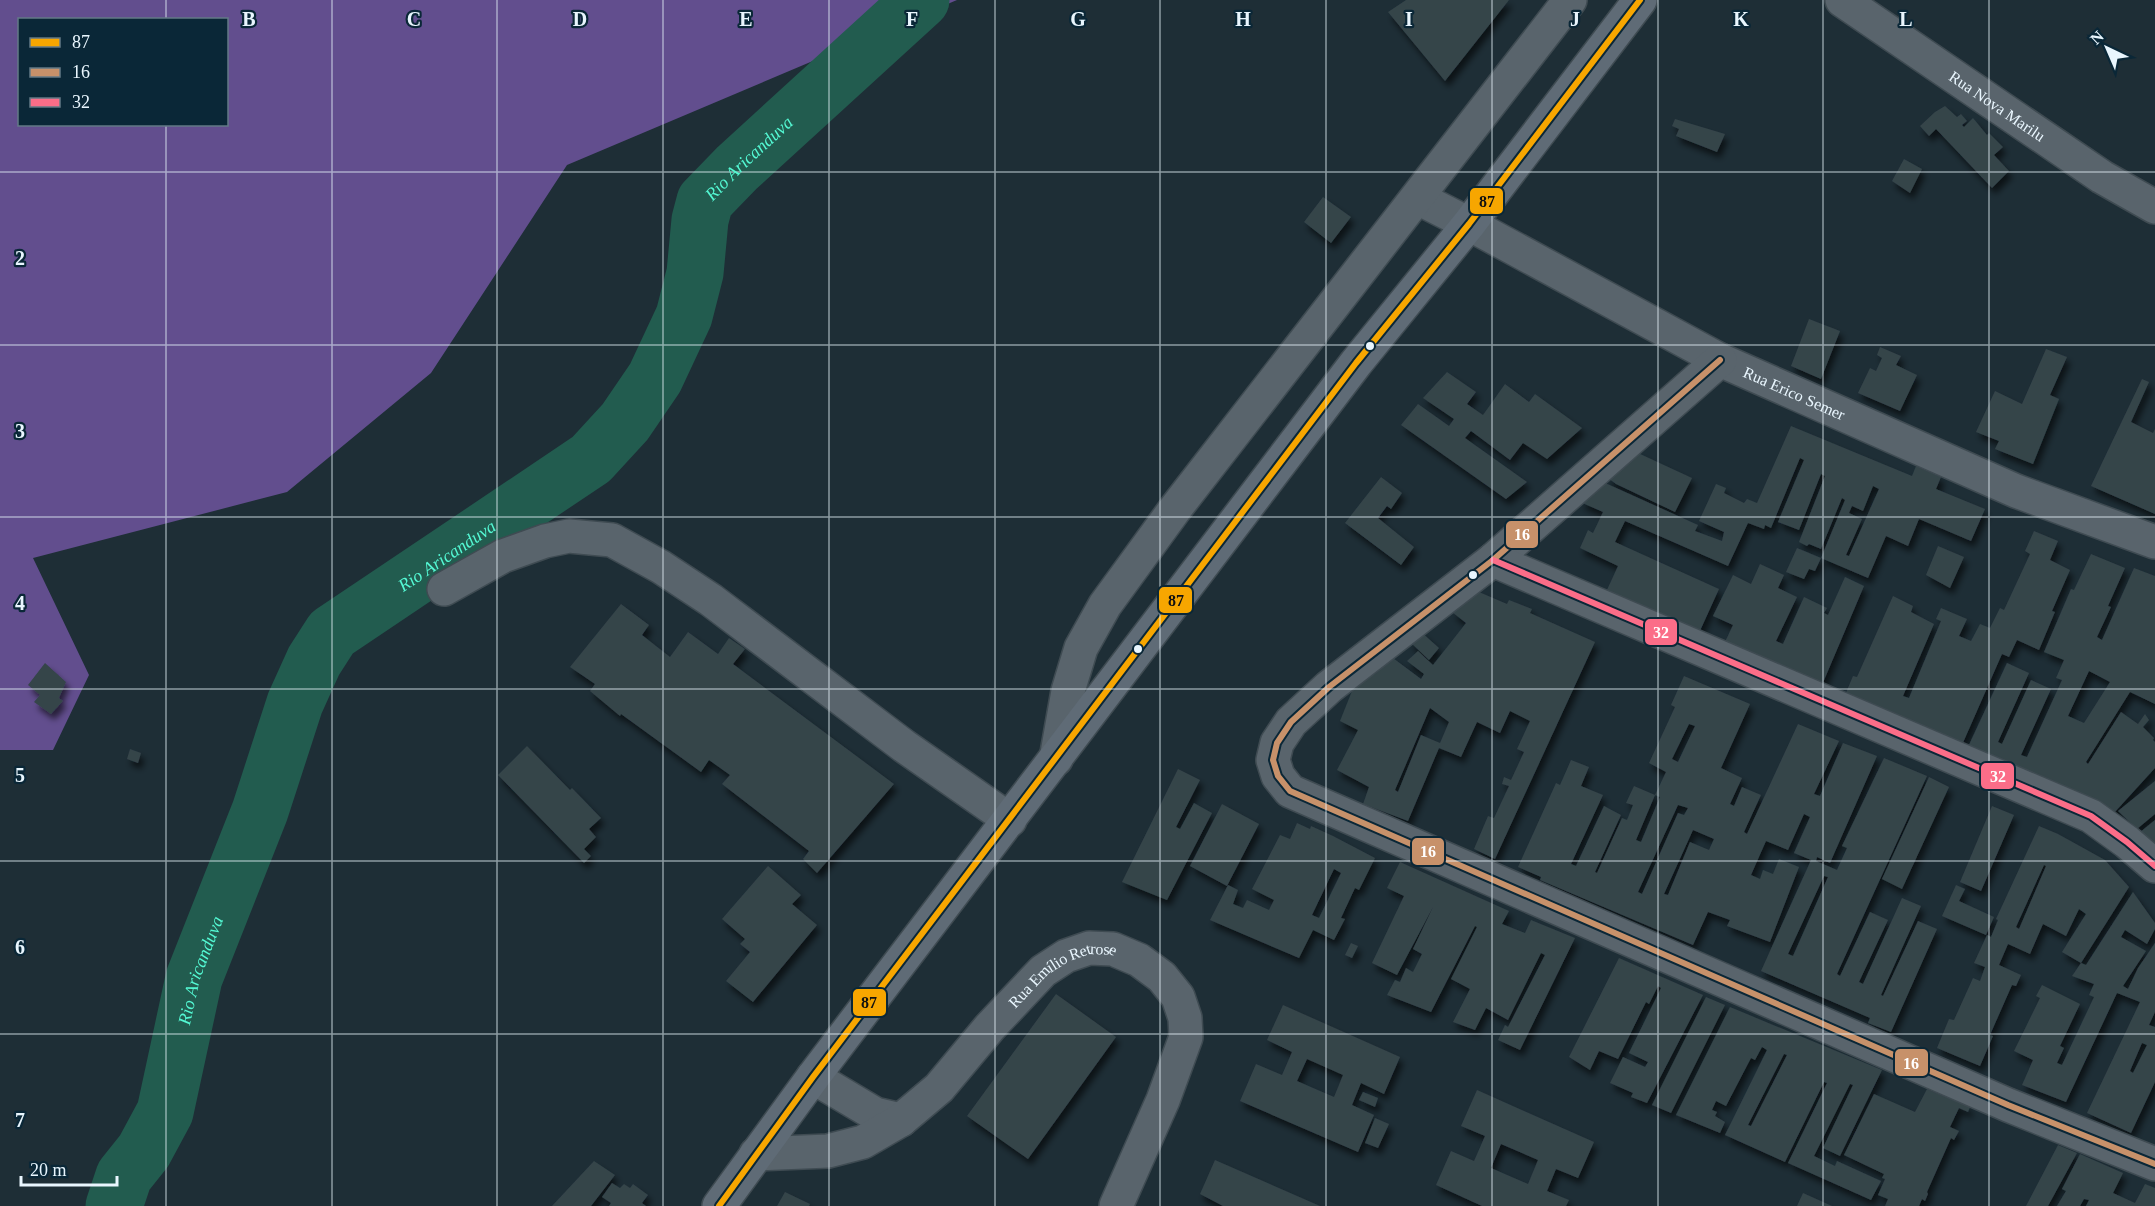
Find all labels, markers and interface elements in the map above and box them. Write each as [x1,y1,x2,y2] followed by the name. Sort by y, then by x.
[242,8,256,30] text: B
[407,8,421,30] text: C
[573,8,587,30] text: D
[739,8,753,30] text: E
[906,8,918,30] text: F
[1070,8,1086,30] text: G
[1235,8,1251,30] text: H
[1405,8,1413,30] text: I
[1570,8,1580,30] text: J
[1733,8,1749,30] text: K
[1899,8,1913,30] text: L
[18,18,228,126] legend
[2077,18,2137,78] north arrow
[2087,27,2107,48] text: N
[72,32,90,52] text: 87
[72,62,90,82] text: 16
[1946,67,2048,144] street label: Rua Nova Marilu
[72,92,90,112] text: 32
[700,112,797,205] water label: Rio Aricanduva
[1469,187,1504,215] line badge: 87
[1479,193,1495,210] text: 87
[15,247,25,269] text: 2
[1364,340,1376,352] unlabelled marker
[1741,363,1848,423] street label: Rua Erico Semer
[15,420,25,442] text: 3
[394,516,500,596] water label: Rio Aricanduva
[1505,520,1539,549] line badge: 16
[1514,526,1530,543] text: 16
[1467,569,1479,581] unlabelled marker
[1158,586,1193,614] line badge: 87
[15,592,25,614] text: 4
[1168,592,1184,609] text: 87
[1644,618,1678,646] line badge: 32
[1653,624,1669,641] text: 32
[1132,643,1144,655] unlabelled marker
[1980,762,2015,790] line badge: 32
[15,764,25,786] text: 5
[1990,768,2006,785] text: 32
[1411,837,1445,866] line badge: 16
[1420,843,1436,860] text: 16
[174,913,227,1028] water label: Rio Aricanduva
[15,936,25,958] text: 6
[1005,939,1120,1011] street label: Rua Emílio Retrose
[852,988,887,1017] line badge: 87
[861,994,877,1011] text: 87
[1894,1048,1929,1077] line badge: 16
[1903,1055,1919,1072] text: 16
[15,1109,25,1131] text: 7
[21,1149,117,1187] scale bar
[30,1160,67,1180] text: 20 m

